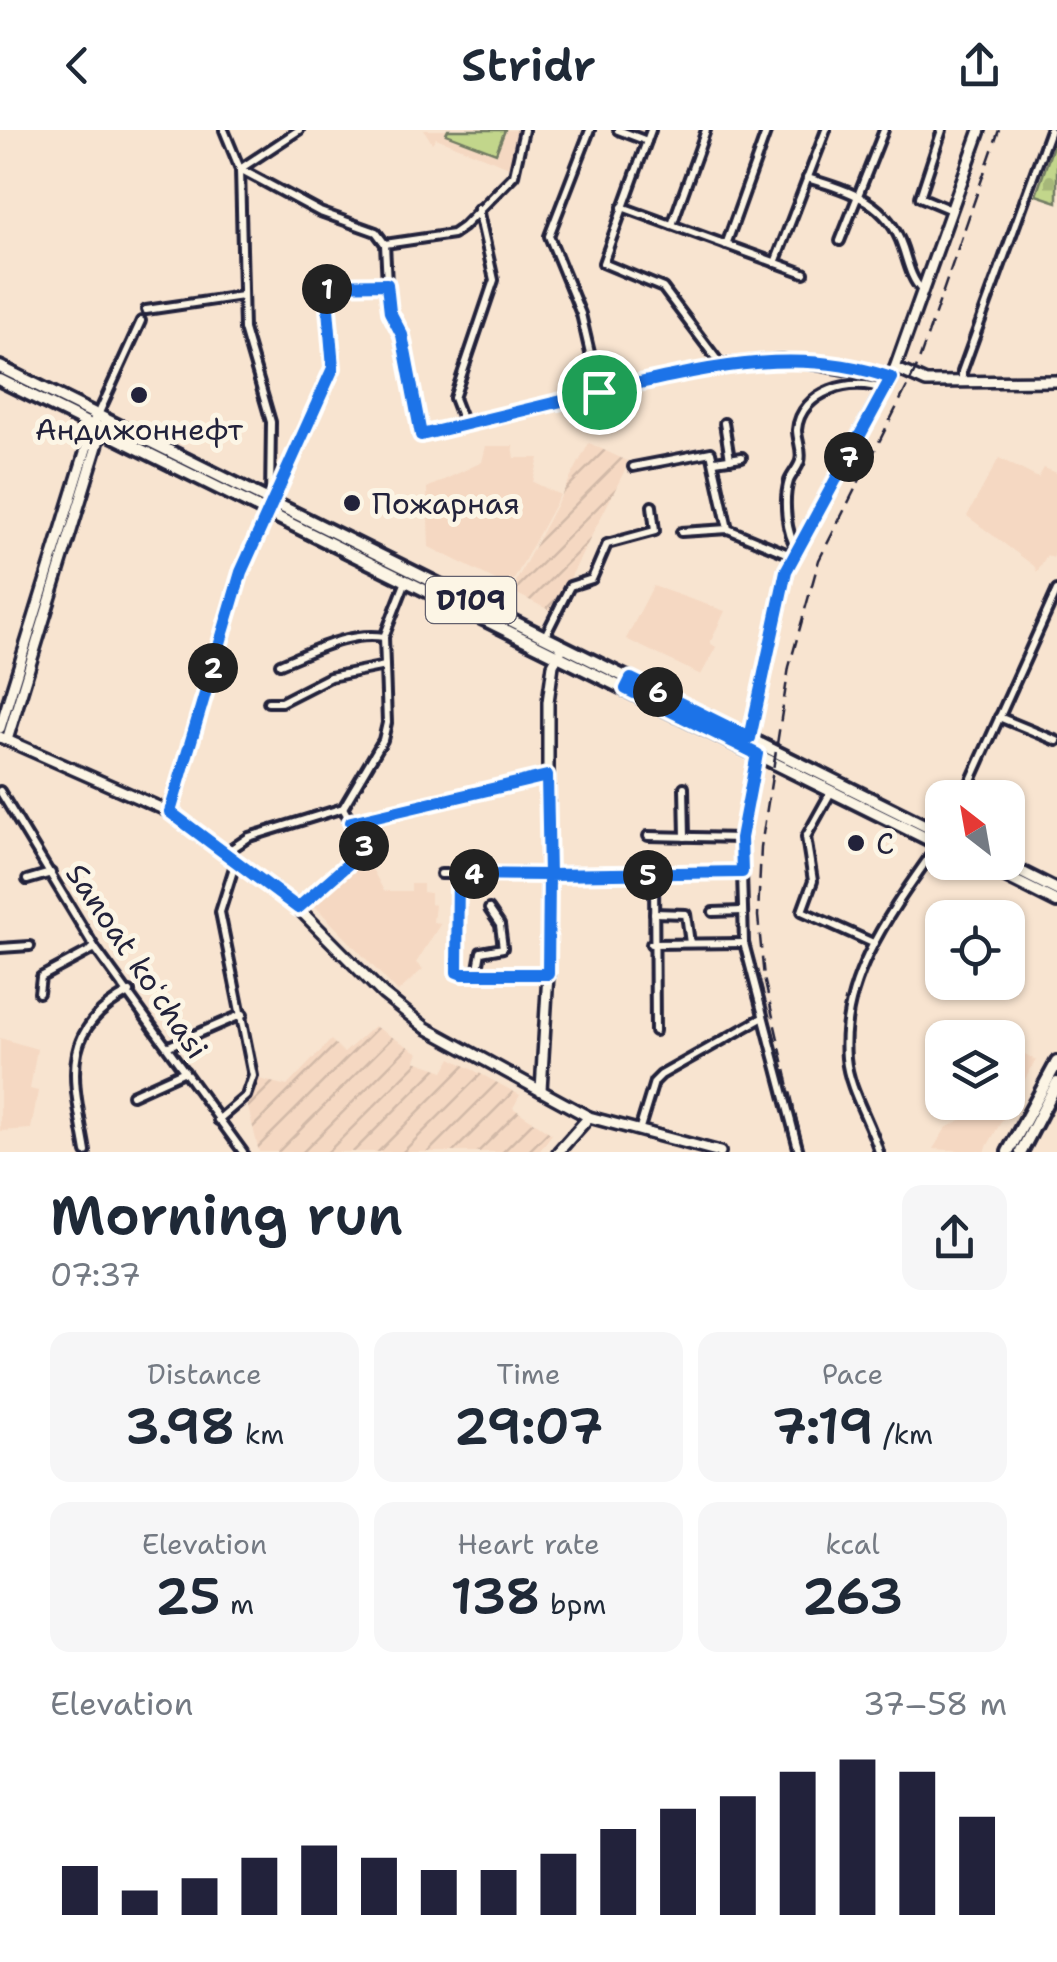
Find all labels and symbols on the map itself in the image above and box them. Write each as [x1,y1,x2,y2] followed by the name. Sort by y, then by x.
[302,264,352,314] pin: 1
[557,350,642,435] pin
[128,384,150,406] marker: Андижоннефт
[35,409,244,450] place label: Андижоннефт
[824,432,874,482] pin: 7
[372,483,520,524] place label: Пожарная
[341,492,363,514] marker: Пожарная
[426,577,516,623] road number: D109
[188,643,238,693] pin: 2
[633,667,683,717] pin: 6
[925,780,1025,880] north arrow
[339,821,389,871] pin: 3
[876,823,894,864] place label: С
[845,832,867,854] marker: С
[449,849,499,899] pin: 4
[623,850,673,900] pin: 5
[56,855,218,1067] street label: Sanoat koʻchasi

